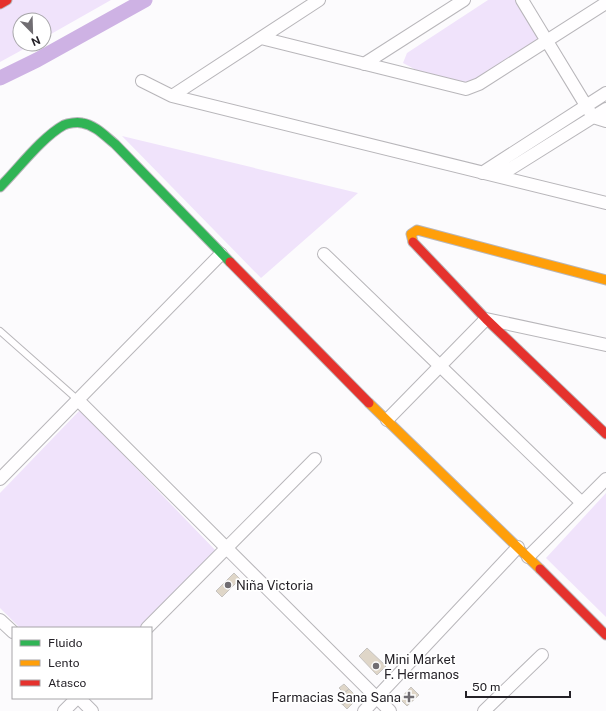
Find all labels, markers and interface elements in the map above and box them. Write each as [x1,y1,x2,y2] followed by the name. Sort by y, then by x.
[12,12,52,52] north arrow
[30,34,42,48] text: N
[236,578,313,593] place label: Niña Victoria
[223,580,233,590] marker: Niña Victoria
[12,627,152,699] legend
[48,636,83,650] text: Fluido
[384,652,459,682] place label: Mini Market F. Hermanos
[48,656,80,670] text: Lento
[371,661,381,671] marker: Mini Market F. Hermanos
[466,673,570,699] scale bar
[48,676,87,690] text: Atasco
[472,680,500,694] text: 50 m
[272,690,401,705] place label: Farmacias Sana Sana
[404,692,414,702] marker: Farmacias Sana Sana

